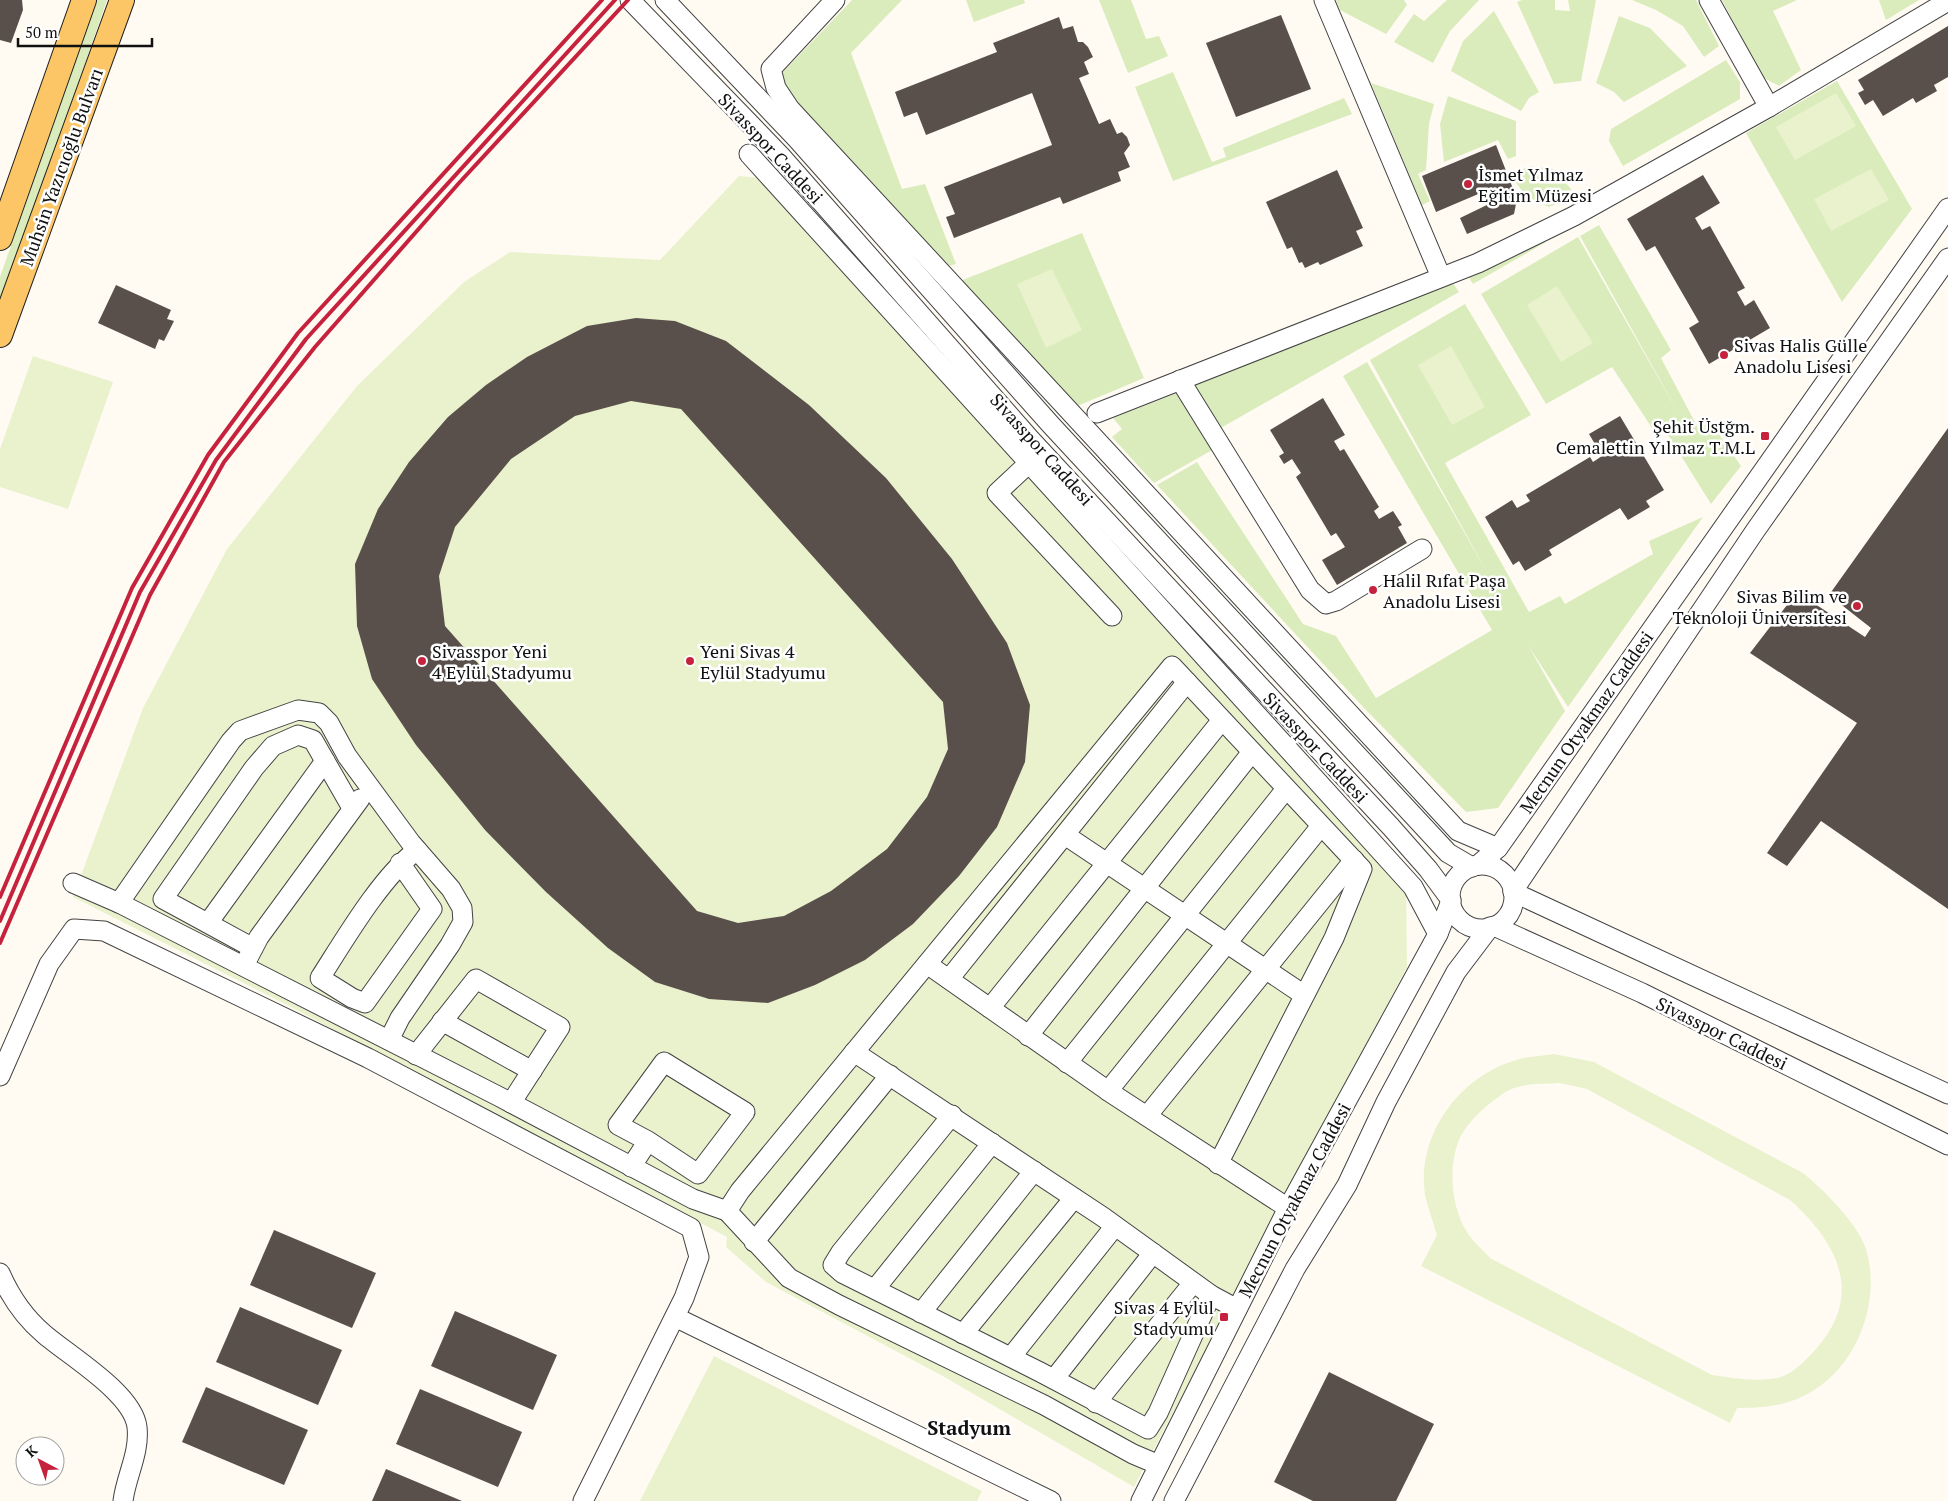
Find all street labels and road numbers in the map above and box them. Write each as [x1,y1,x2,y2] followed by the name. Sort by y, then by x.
[14,65,108,269] street label: Muhsin Yazıcıoğlu Bulvarı
[713,87,829,209] street label: Sivasspor Caddesi
[985,388,1099,510] street label: Sivasspor Caddesi
[1514,626,1658,818] street label: Mecnun Otyakmaz Caddesi
[1258,686,1374,808] street label: Sivasspor Caddesi
[1652,991,1792,1075] street label: Sivasspor Caddesi
[1232,1098,1356,1302] street label: Mecnun Otyakmaz Caddesi

